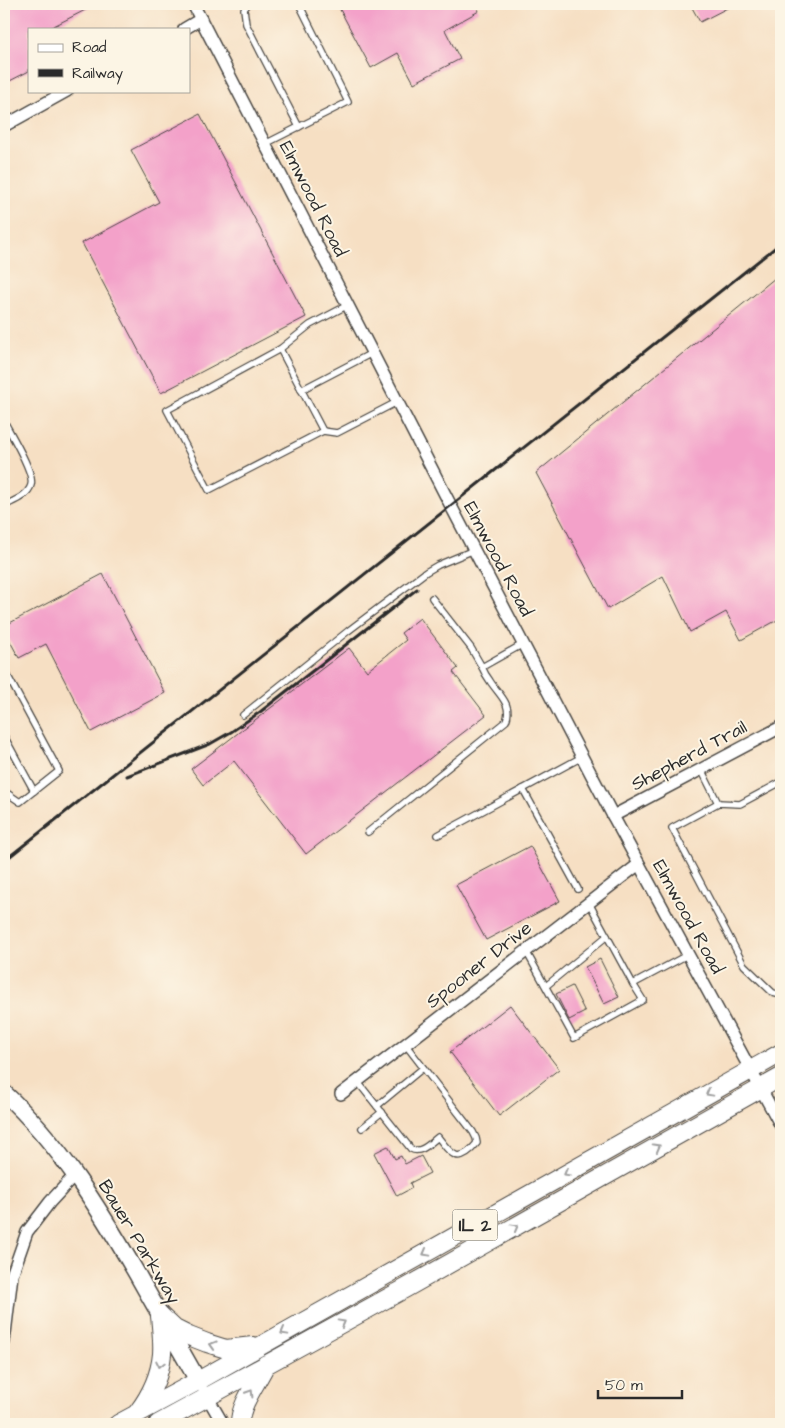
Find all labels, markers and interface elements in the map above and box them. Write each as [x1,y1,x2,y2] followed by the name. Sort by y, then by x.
[28,28,190,92] legend
[72,37,107,58] text: Road
[72,63,123,85] text: Railway
[272,136,354,262] street label: Elmwood Road
[456,497,540,622] street label: Elmwood Road
[626,714,752,798] street label: Shepherd Trail
[645,855,731,979] street label: Elmwood Road
[420,915,538,1015] street label: Spooner Drive
[705,1087,714,1097] one-way arrow
[651,1143,660,1153] one-way arrow
[564,1167,573,1177] one-way arrow
[90,1175,187,1310] street label: Bauer Parkway
[452,1210,498,1240] road number: IL 2
[509,1223,518,1233] one-way arrow
[422,1246,431,1256] one-way arrow
[337,1319,346,1329] one-way arrow
[280,1326,289,1336] one-way arrow
[209,1340,217,1350] one-way arrow
[155,1359,165,1368] one-way arrow
[598,1368,681,1400] scale bar
[605,1375,643,1396] text: 50 m
[244,1390,254,1399] one-way arrow

